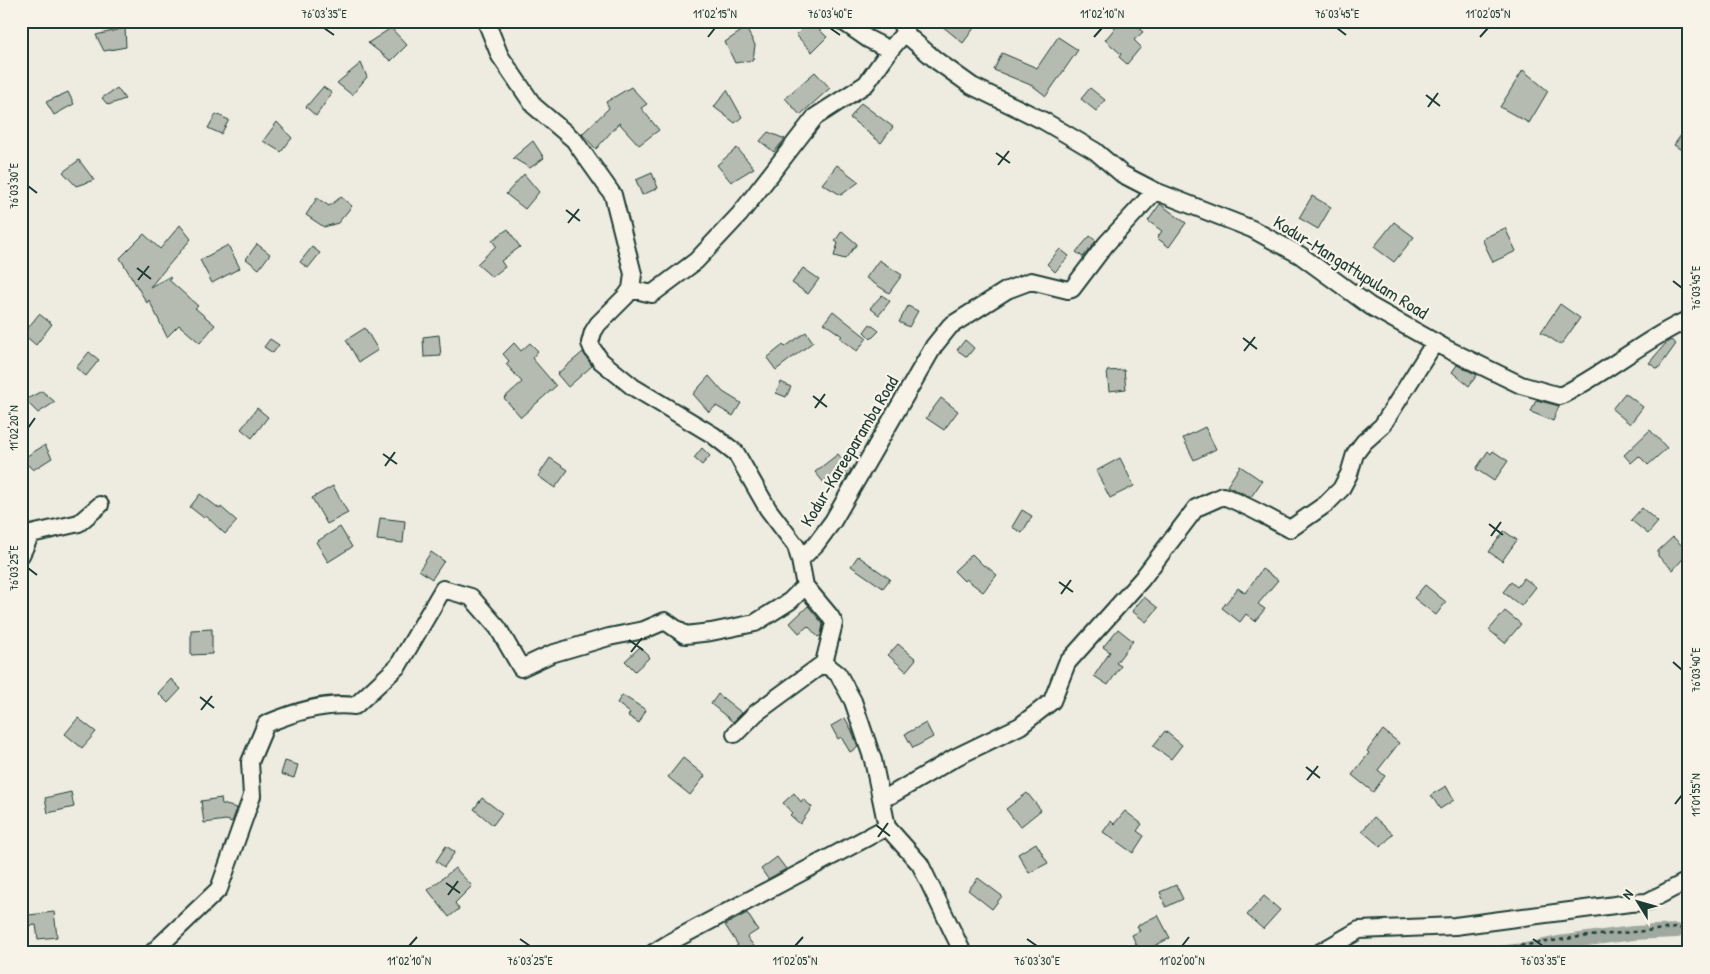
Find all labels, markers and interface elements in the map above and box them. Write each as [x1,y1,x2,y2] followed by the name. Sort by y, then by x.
[301,5,348,22] text: 76°03'35"E
[693,5,737,22] text: 11°02'15"N
[807,5,853,22] text: 76°03'40"E
[1080,5,1124,22] text: 11°02'10"N
[1315,5,1360,22] text: 76°03'45"E
[1466,5,1510,22] text: 11°02'05"N
[5,162,22,209] text: 76°03'30"E
[1269,209,1433,325] street label: Kodur-Mangattupulam Road
[1687,265,1704,310] text: 76°03'45"E
[794,371,904,531] street label: Kodur-Kareeparamba Road
[5,405,22,451] text: 11°02'20"N
[5,544,22,591] text: 76°03'25"E
[1687,647,1704,693] text: 76°03'40"E
[1687,773,1704,817] text: 11°01'55"N
[1612,876,1662,926] north arrow
[1617,885,1637,903] text: N
[387,952,431,969] text: 11°02'10"N
[507,952,554,969] text: 76°03'25"E
[773,952,817,969] text: 11°02'05"N
[1014,952,1061,969] text: 76°03'30"E
[1159,952,1205,969] text: 11°02'00"N
[1520,952,1567,969] text: 76°03'35"E

